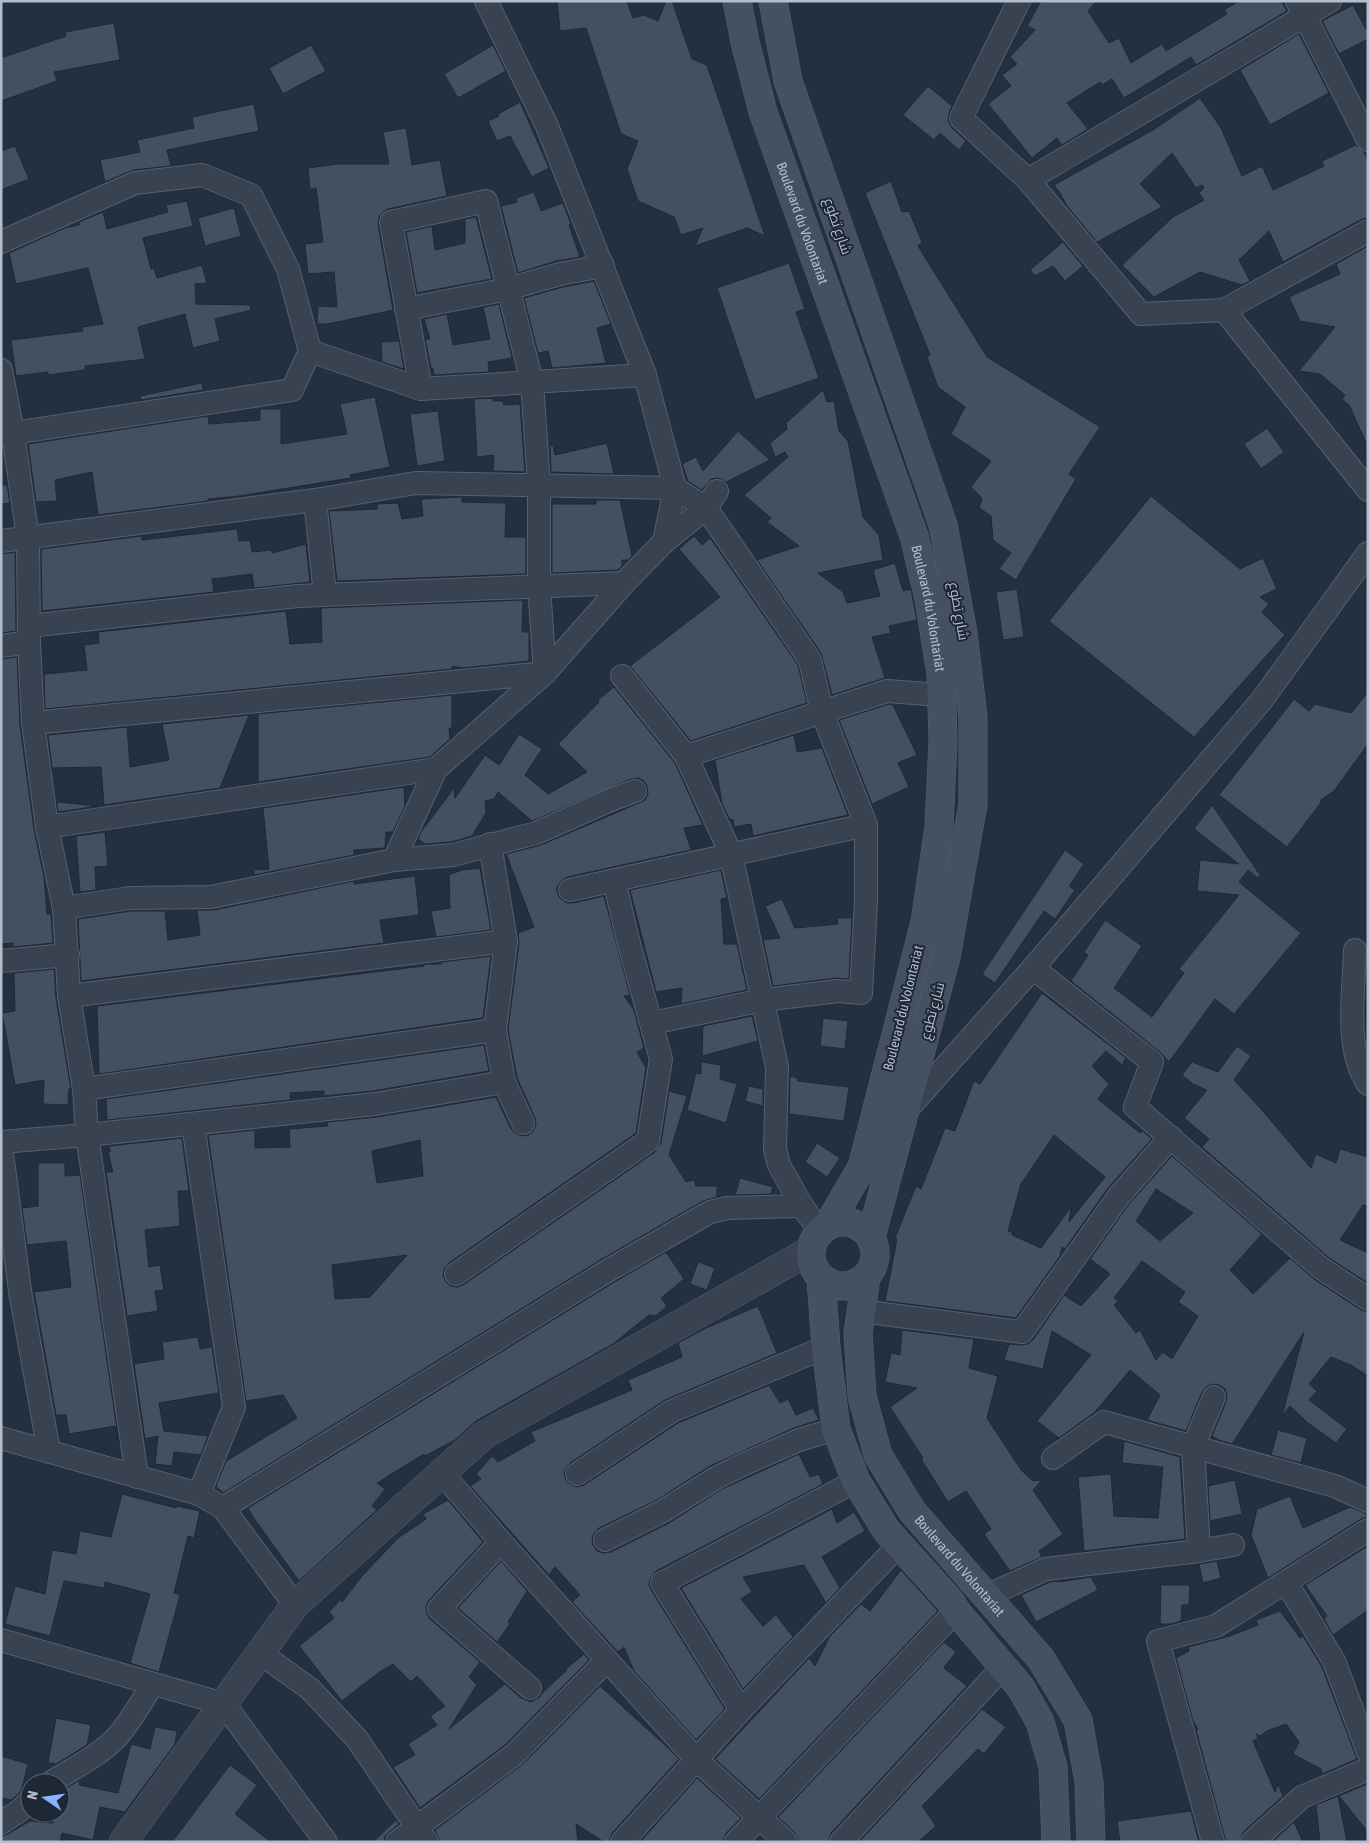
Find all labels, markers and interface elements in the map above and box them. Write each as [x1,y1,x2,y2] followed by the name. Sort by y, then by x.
[773,160,832,286] street label: Boulevard du Volontariat
[820,195,855,257] street label: شارع تطوع
[908,543,948,673] street label: Boulevard du Volontariat
[945,581,972,642] street label: شارع تطوع
[880,944,926,1072] street label: Boulevard du Volontariat
[917,980,948,1042] street label: شارع تطوع
[911,1512,1008,1619] street label: Boulevard du Volontariat
[20,1773,70,1823] north arrow
[24,1789,41,1801] text: N

